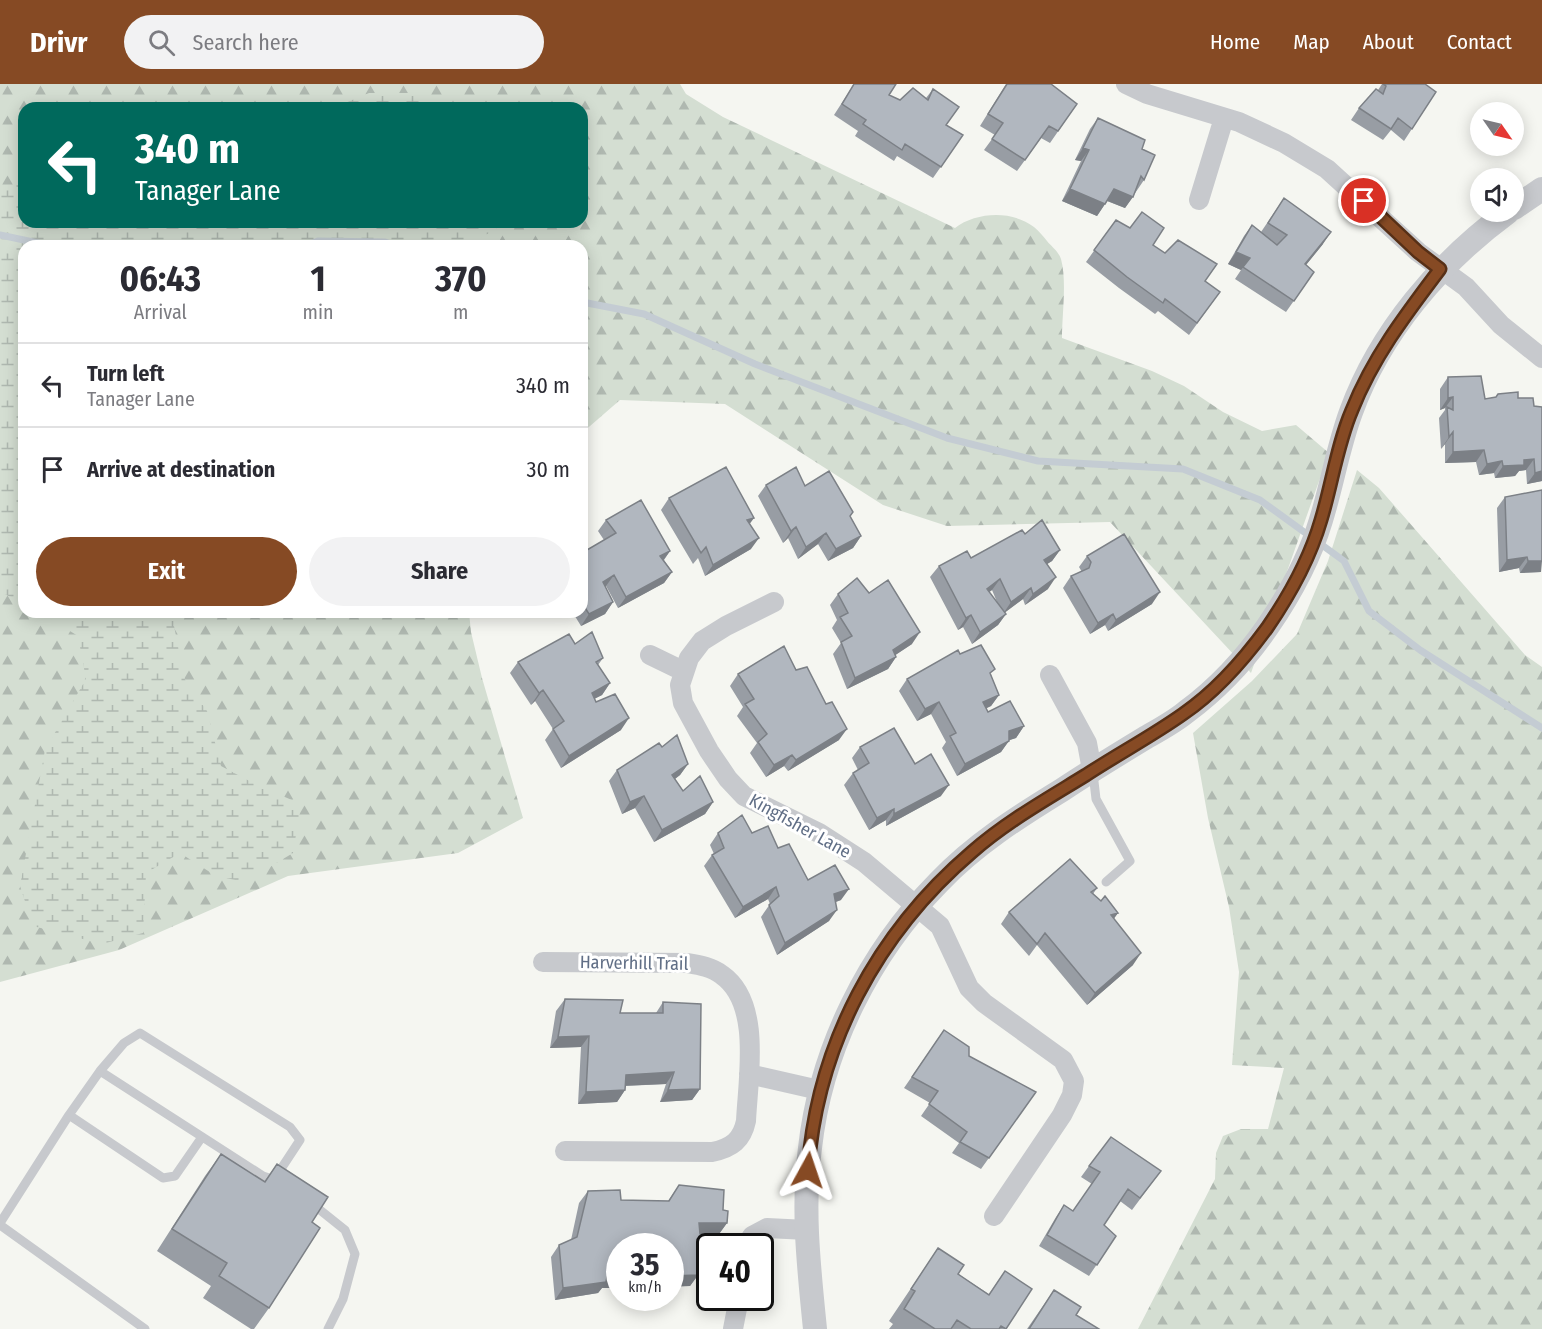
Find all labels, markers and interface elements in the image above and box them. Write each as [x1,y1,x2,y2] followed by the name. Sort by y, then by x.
[124,15,544,69] search box
[30,26,88,59] text: Drivr
[145,26,178,59] icon: search
[193,29,299,56] text: Search here
[1210,29,1260,55] text: Home
[1293,29,1330,55] text: Map
[1363,29,1414,55] text: About
[1447,29,1512,55] text: Contact
[1470,102,1524,156] north arrow
[1470,102,1524,222] map controls
[135,124,240,174] text: 340 m
[36,126,114,204] icon: left
[1470,168,1524,222] button: sound
[135,175,281,207] text: Tanager Lane
[1338,175,1389,226] pin
[1347,184,1380,217] icon: arrive
[119,257,201,301] text: 06:43
[310,257,326,301] text: 1
[435,257,487,301] text: 370
[134,300,187,324] text: Arrival
[303,300,334,324] text: min
[453,300,468,324] text: m
[87,360,165,387] text: Turn left
[36,369,69,402] icon: left
[516,372,570,399] text: 340 m
[87,387,195,411] text: Tanager Lane
[36,453,69,486] icon: arrive
[87,456,275,483] text: Arrive at destination
[527,456,570,483] text: 30 m
[36,537,297,606] button: Exit
[309,537,570,606] button: Share
[745,789,855,863] street label: Kingfisher Lane
[580,951,689,975] street label: Harverhill Trail
[776,1138,840,1202] position arrow
[696,1233,774,1311] speed limit sign: 40
[631,1247,659,1283] text: 35
[628,1278,662,1296] text: km/h

